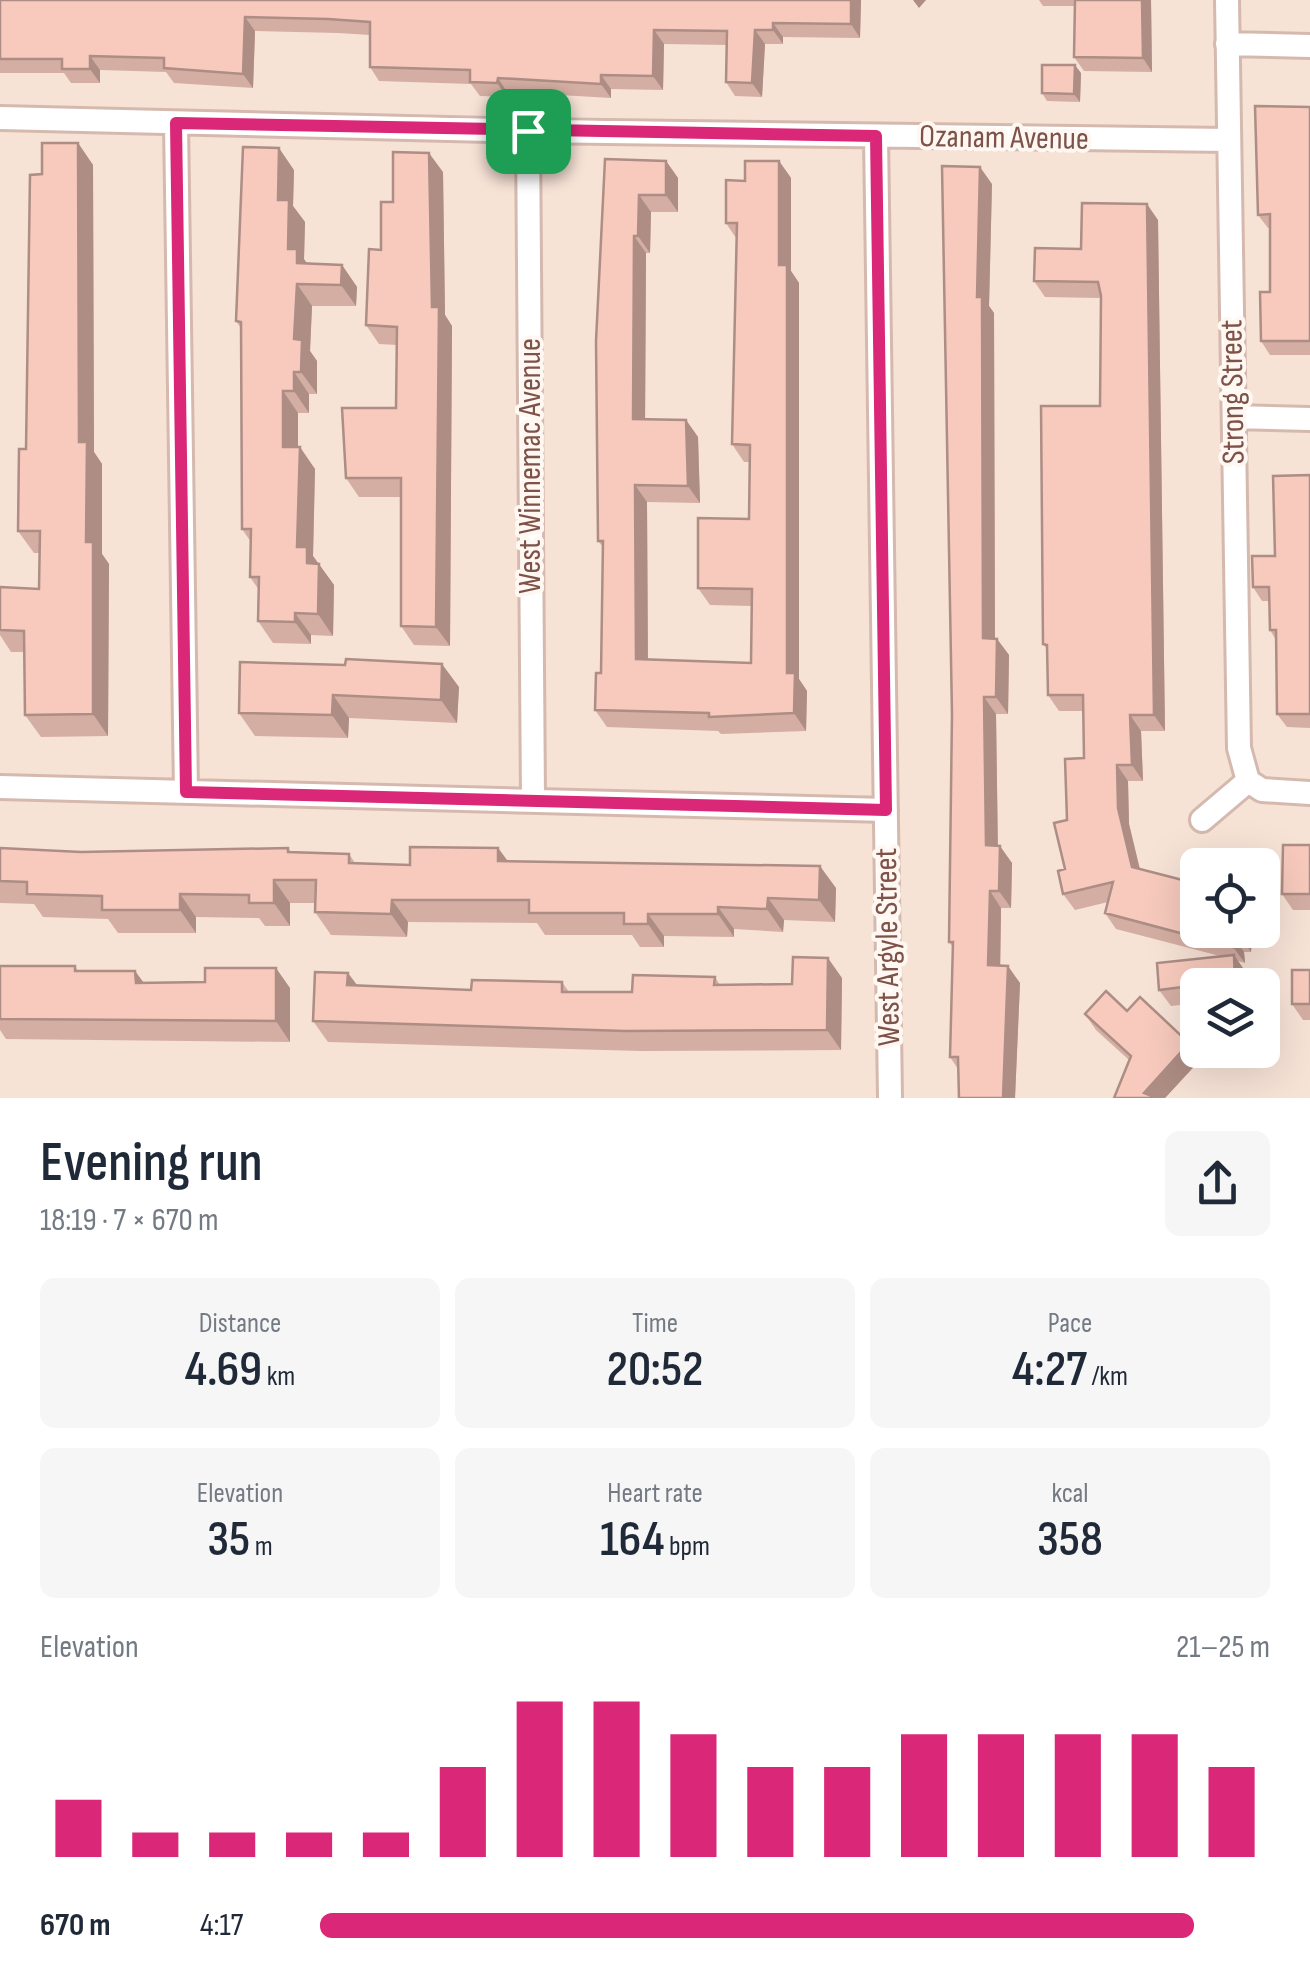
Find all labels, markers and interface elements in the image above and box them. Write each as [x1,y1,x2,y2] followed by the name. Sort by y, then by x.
[486,89,571,174] pin
[501,104,556,159] icon: arrive
[919,117,1089,159] street label: Ozanam Avenue
[1212,319,1254,465] street label: Strong Street
[511,338,550,594] street label: West Winnemac Avenue
[867,848,909,1046] street label: West Argyle Street
[1180,848,1280,1068] map controls
[1180,848,1280,948] button: locate
[1180,968,1280,1068] button: layers
[40,1130,263,1197] text: Evening run
[1165,1131,1270,1236] button: share
[40,1201,218,1240] text: 18:19 · 7 × 670 m
[199,1307,281,1340] text: Distance
[632,1307,678,1340] text: Time
[1048,1307,1092,1340] text: Pace
[185,1340,262,1400] text: 4.69
[607,1340,703,1400] text: 20:52
[1012,1340,1087,1400] text: 4:27
[262,1360,295,1393] text: km
[1087,1360,1128,1393] text: /km
[197,1477,283,1510] text: Elevation
[607,1477,703,1510] text: Heart rate
[1051,1477,1089,1510] text: kcal
[207,1510,250,1570] text: 35
[600,1510,664,1570] text: 164
[1037,1510,1103,1570] text: 358
[250,1530,273,1563] text: m
[664,1530,710,1563] text: bpm
[40,1628,139,1667] text: Elevation
[1176,1628,1270,1667] text: 21–25 m
[40,1906,110,1945] text: 670 m
[200,1906,243,1945] text: 4:17

